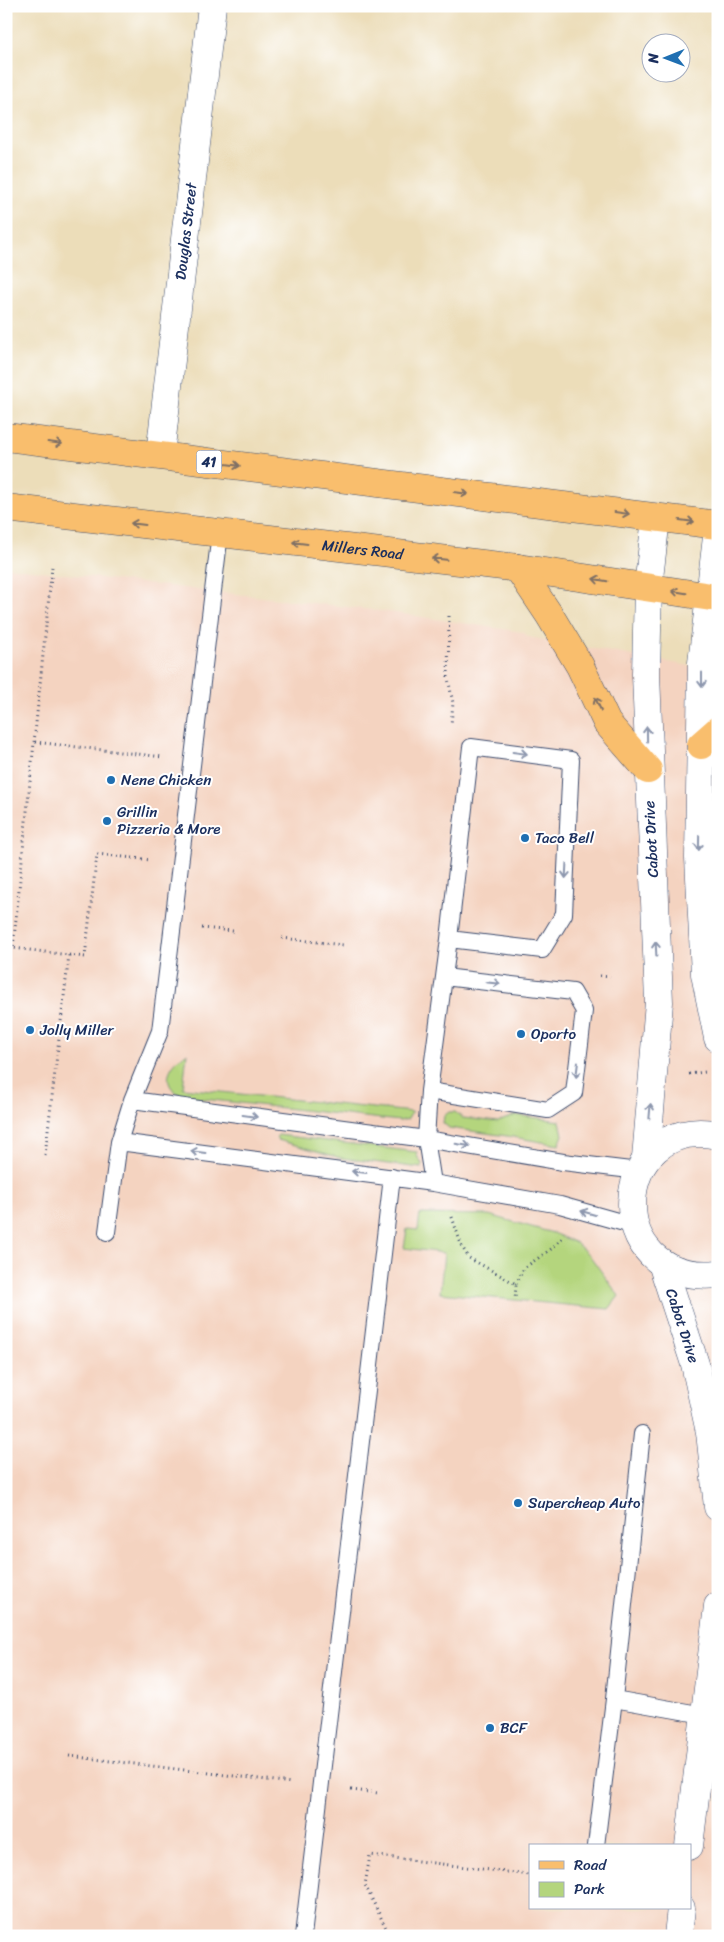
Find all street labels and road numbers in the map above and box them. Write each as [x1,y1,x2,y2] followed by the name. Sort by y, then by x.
[167,181,205,282] street label: Douglas Street
[196,451,222,474] road number: 41
[321,532,406,568] street label: Millers Road
[636,800,666,878] street label: Cabot Drive
[658,1285,707,1367] street label: Cabot Drive

